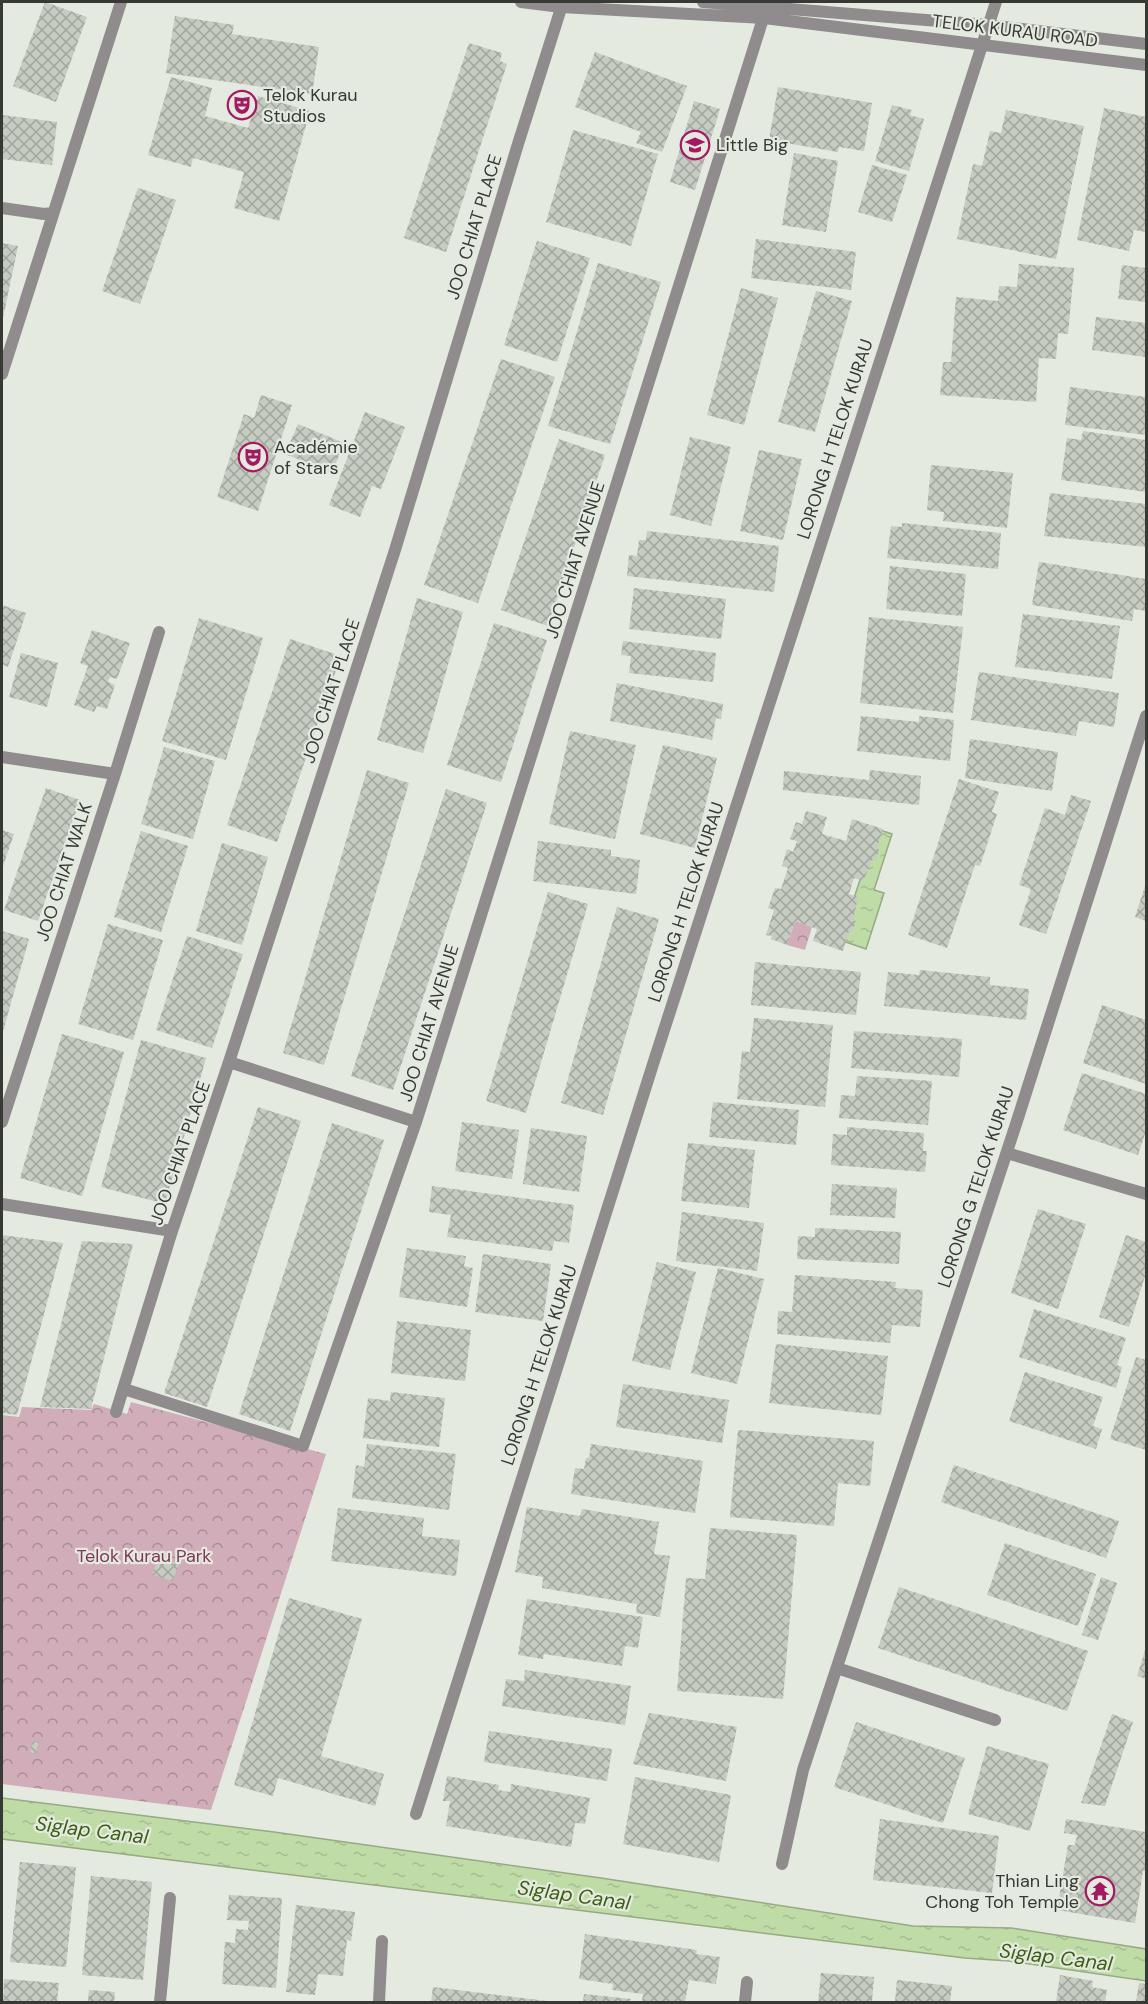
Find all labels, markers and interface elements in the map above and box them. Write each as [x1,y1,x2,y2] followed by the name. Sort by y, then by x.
[931,9,1099,53] street label: TELOK KURAU ROAD
[263,83,358,128] place label: Telok Kurau Studios
[226,89,258,121] theatre icon: Telok Kurau Studios
[679,129,711,161] school or university icon: Little Big
[716,133,788,157] place label: Little Big
[440,151,508,303] street label: JOO CHIAT PLACE
[791,336,879,542] street label: LORONG H TELOK KURAU
[274,435,358,480] place label: Académie of Stars
[237,441,269,473] theatre icon: Académie of Stars
[540,478,610,642] street label: JOO CHIAT AVENUE
[296,616,366,766] street label: JOO CHIAT PLACE
[30,799,98,944] street label: JOO CHIAT WALK
[642,799,730,1005] street label: LORONG H TELOK KURAU
[394,941,464,1105] street label: JOO CHIAT AVENUE
[144,1078,216,1228] street label: JOO CHIAT PLACE
[932,1083,1020,1291] street label: LORONG G TELOK KURAU
[495,1262,583,1468] street label: LORONG H TELOK KURAU
[77,1544,211,1568] park label: Telok Kurau Park
[34,1810,150,1850] water label: Siglap Canal
[925,1869,1079,1914] place label: Thian Ling Chong Toh Temple
[516,1874,633,1916] water label: Siglap Canal
[1084,1875,1116,1907] temple icon: Thian Ling Chong Toh Temple
[998,1937,1114,1977] water label: Siglap Canal

